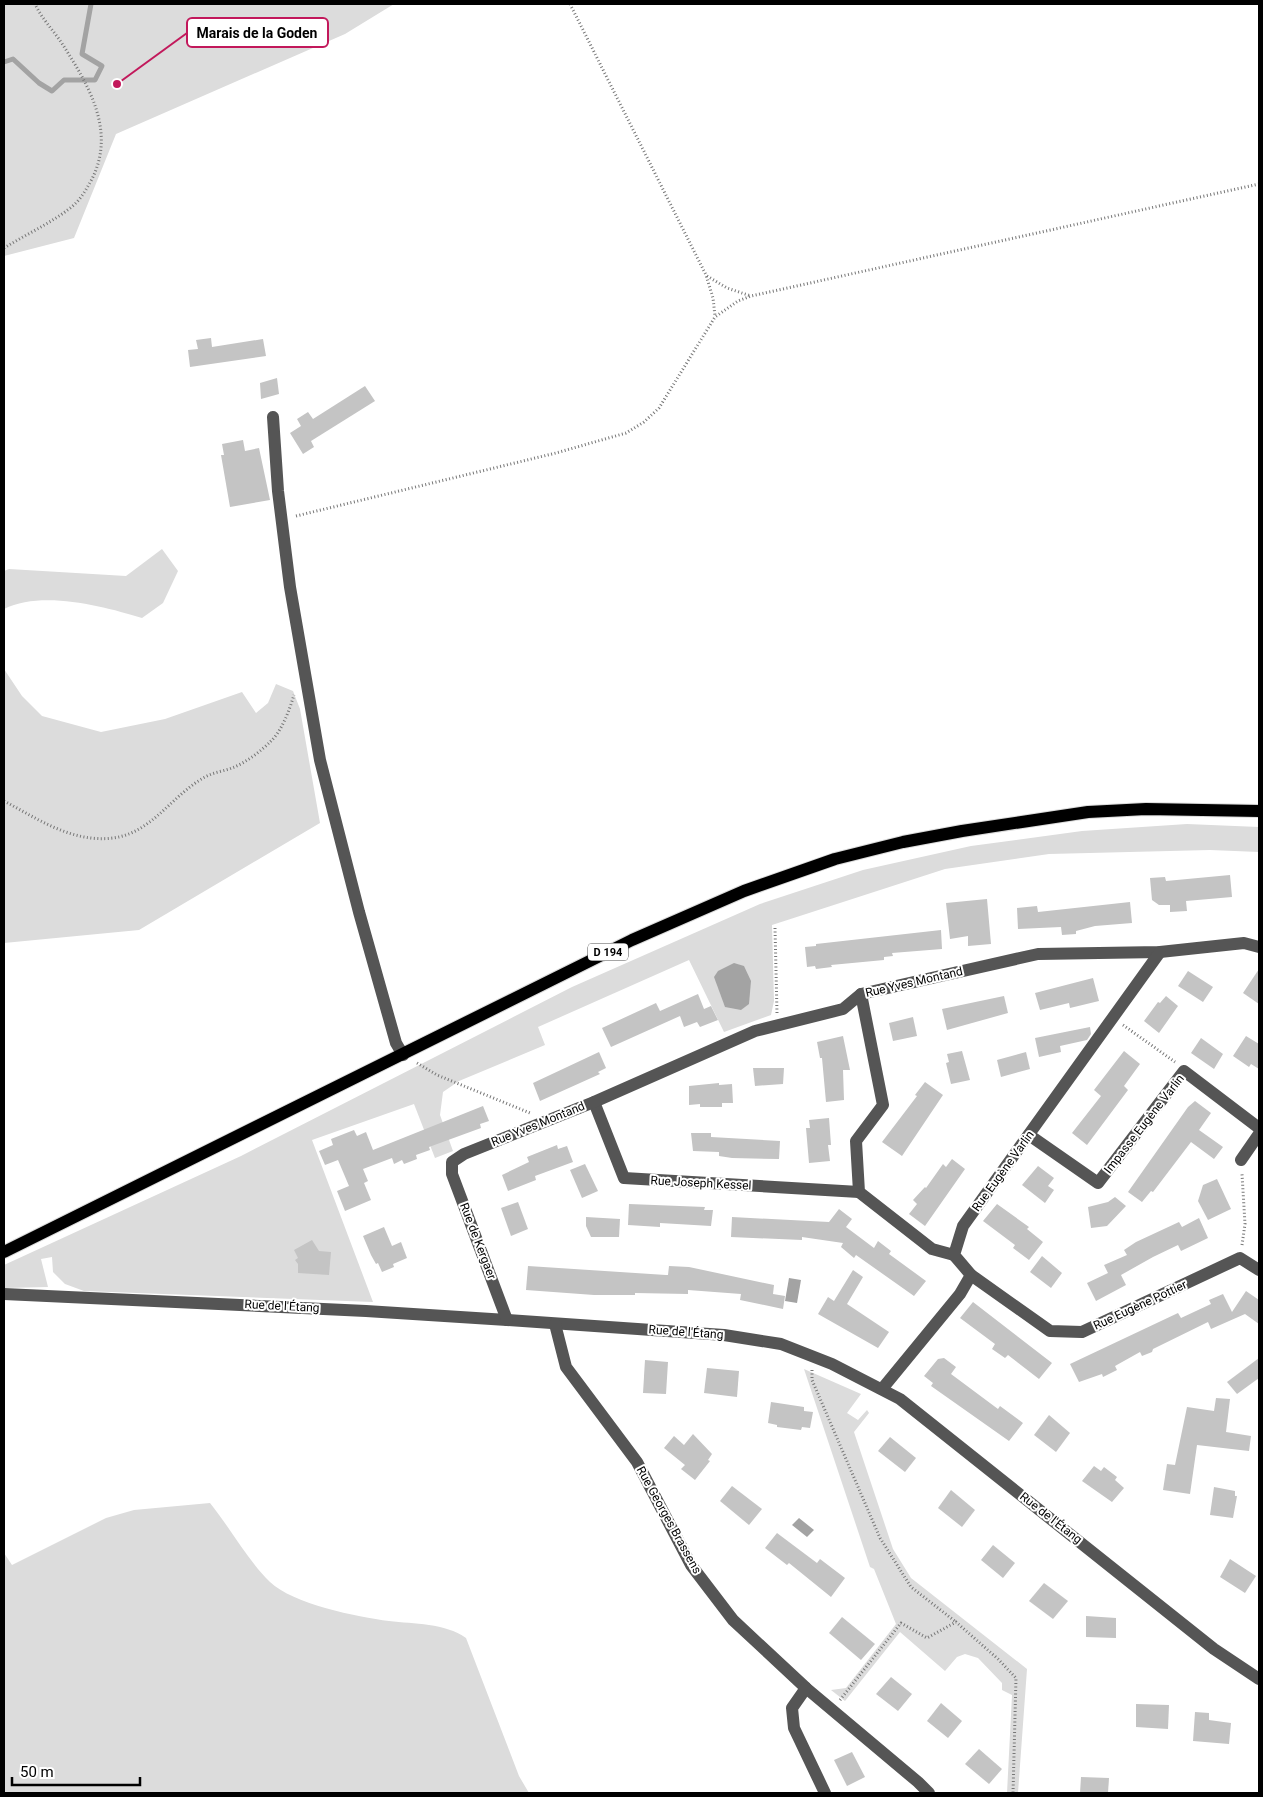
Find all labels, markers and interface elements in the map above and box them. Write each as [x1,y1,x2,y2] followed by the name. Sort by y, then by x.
[187,18,328,47] callout: Marais de la Goden
[197,25,318,41] text: Marais de la Goden
[588,944,628,960] road number: D 194
[864,964,964,1000] street label: Rue Yves Montand
[1101,1072,1187,1176] street label: Impasse Eugène Varlin
[489,1099,587,1149] street label: Rue Yves Montand
[969,1128,1037,1214] street label: Rue Eugène Varlin
[650,1173,752,1193] street label: Rue Joseph Kessel
[457,1201,499,1281] street label: Rue de Kergaer
[1091,1277,1189,1333] street label: Rue Eugène Pottier
[244,1296,320,1315] street label: Rue de l'Étang
[648,1321,724,1342] street label: Rue de l'Étang
[634,1464,704,1576] street label: Rue Georges Brassens
[1017,1489,1086,1547] street label: Rue de l'Étang
[12,1754,140,1786] scale bar
[20,1763,54,1781] text: 50 m

